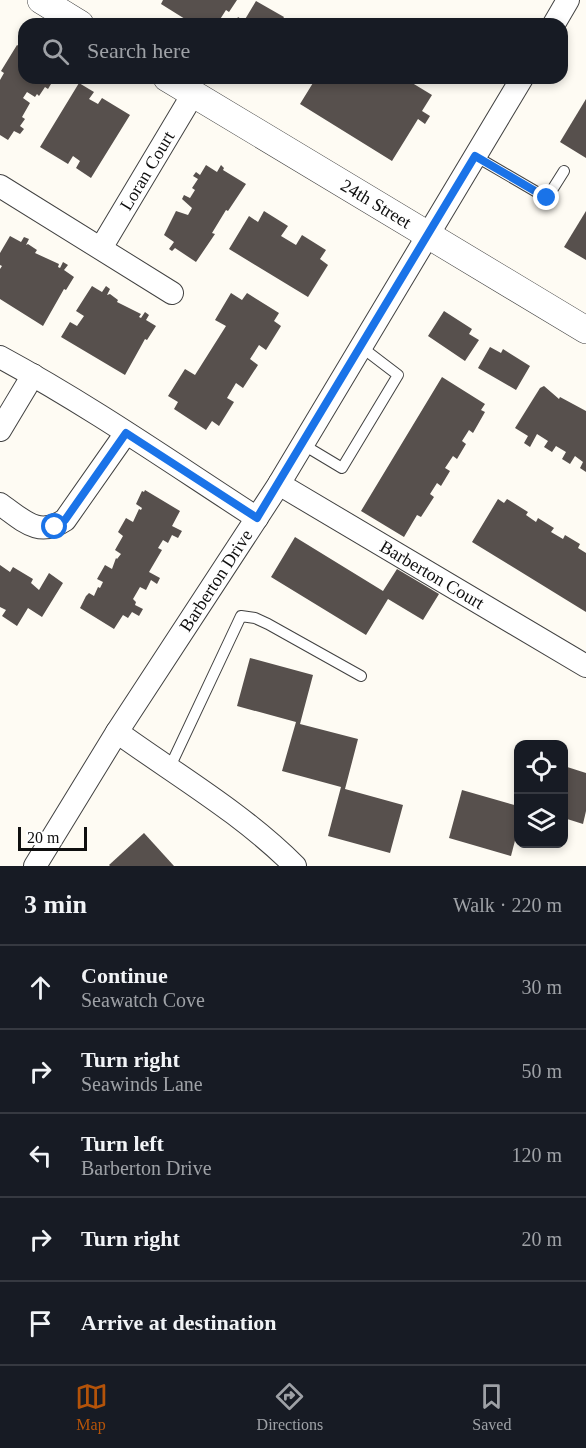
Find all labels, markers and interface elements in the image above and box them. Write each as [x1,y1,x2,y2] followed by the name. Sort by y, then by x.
[18,18,568,84] search box
[39,35,72,68] icon: search
[87,38,190,63] text: Search here
[116,128,178,214] street label: Loran Court
[337,175,415,233] street label: 24th Street
[533,184,559,210] route end
[41,513,67,539] route start
[175,526,256,635] street label: Barberton Drive
[376,536,488,613] street label: Barberton Court
[514,740,568,848] map controls
[514,740,568,794] button: locate
[514,794,568,848] button: layers
[18,824,87,852] scale bar
[27,829,59,846] text: 20 m
[24,890,87,919] text: 3 min
[453,894,562,916] text: Walk · 220 m
[81,963,168,988] text: Continue
[24,971,57,1004] icon: ahead
[521,976,562,998] text: 30 m
[81,989,205,1011] text: Seawatch Cove
[81,1047,180,1072] text: Turn right
[24,1055,57,1088] icon: right
[521,1060,562,1082] text: 50 m
[81,1073,203,1095] text: Seawinds Lane
[81,1131,164,1156] text: Turn left
[24,1139,57,1172] icon: left
[511,1144,562,1166] text: 120 m
[81,1157,212,1179] text: Barberton Drive
[24,1223,57,1256] icon: right
[81,1226,180,1251] text: Turn right
[521,1228,562,1250] text: 20 m
[24,1307,57,1340] icon: arrive
[81,1310,277,1335] text: Arrive at destination
[75,1380,108,1434] tab: Map
[257,1380,323,1434] tab: Directions
[472,1380,511,1434] tab: Saved

